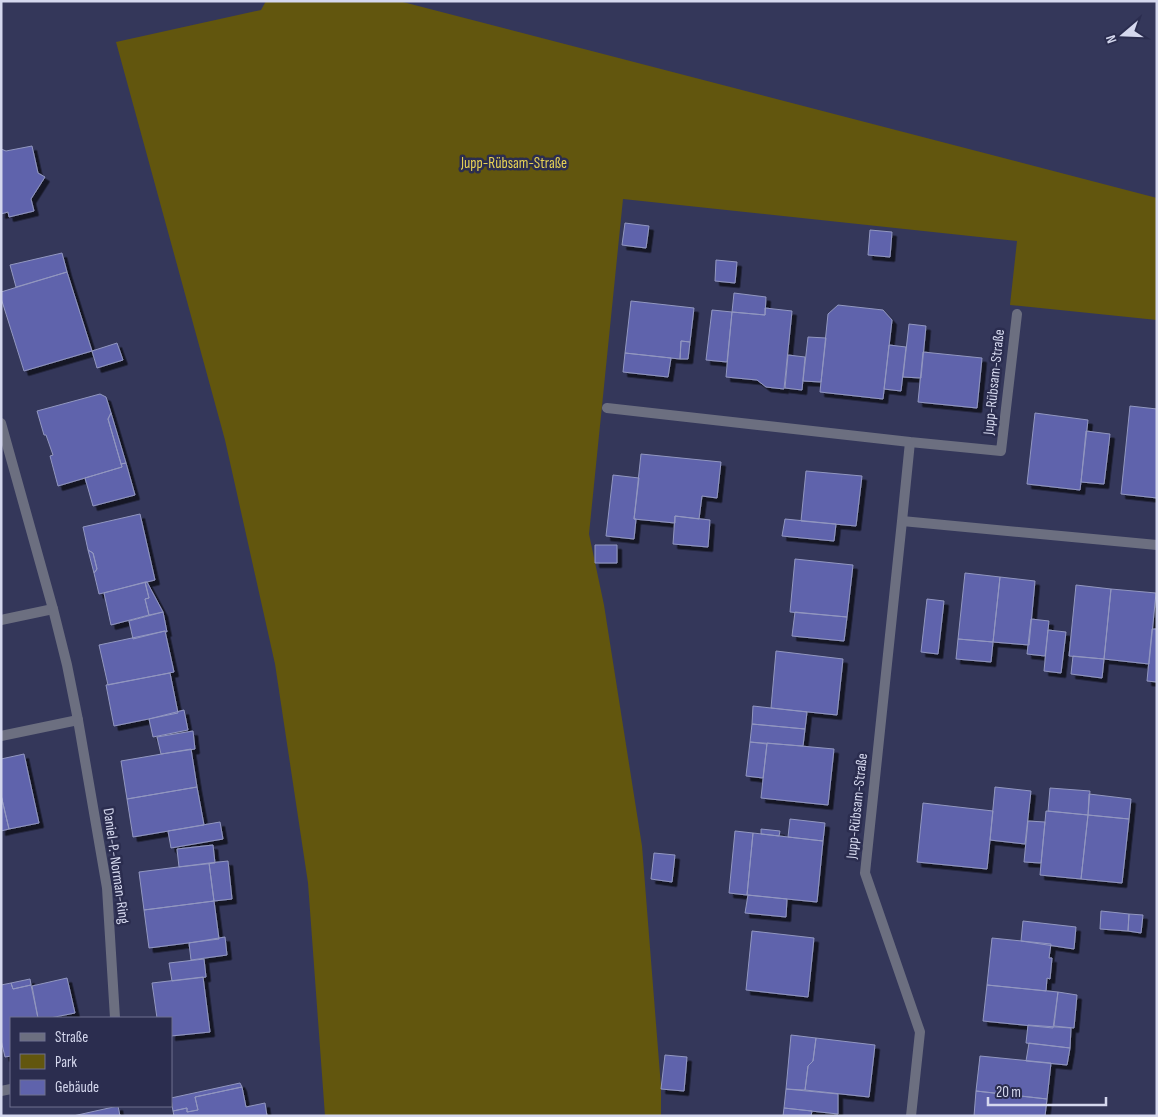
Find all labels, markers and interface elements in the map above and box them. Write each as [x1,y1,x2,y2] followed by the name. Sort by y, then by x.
[1098,10,1148,60] north arrow
[1102,33,1120,45] text: N
[460,154,567,173] park label: Jupp-Rübsam-Straße
[979,328,1009,437] street label: Jupp-Rübsam-Straße
[842,752,872,861] street label: Jupp-Rübsam-Straße
[98,807,134,925] street label: Daniel-P.-Norman-Ring
[10,1017,172,1107] legend
[55,1028,88,1047] text: Straße
[55,1053,77,1072] text: Park
[988,1074,1106,1106] scale bar
[55,1078,99,1097] text: Gebäude
[996,1083,1021,1102] text: 20 m

